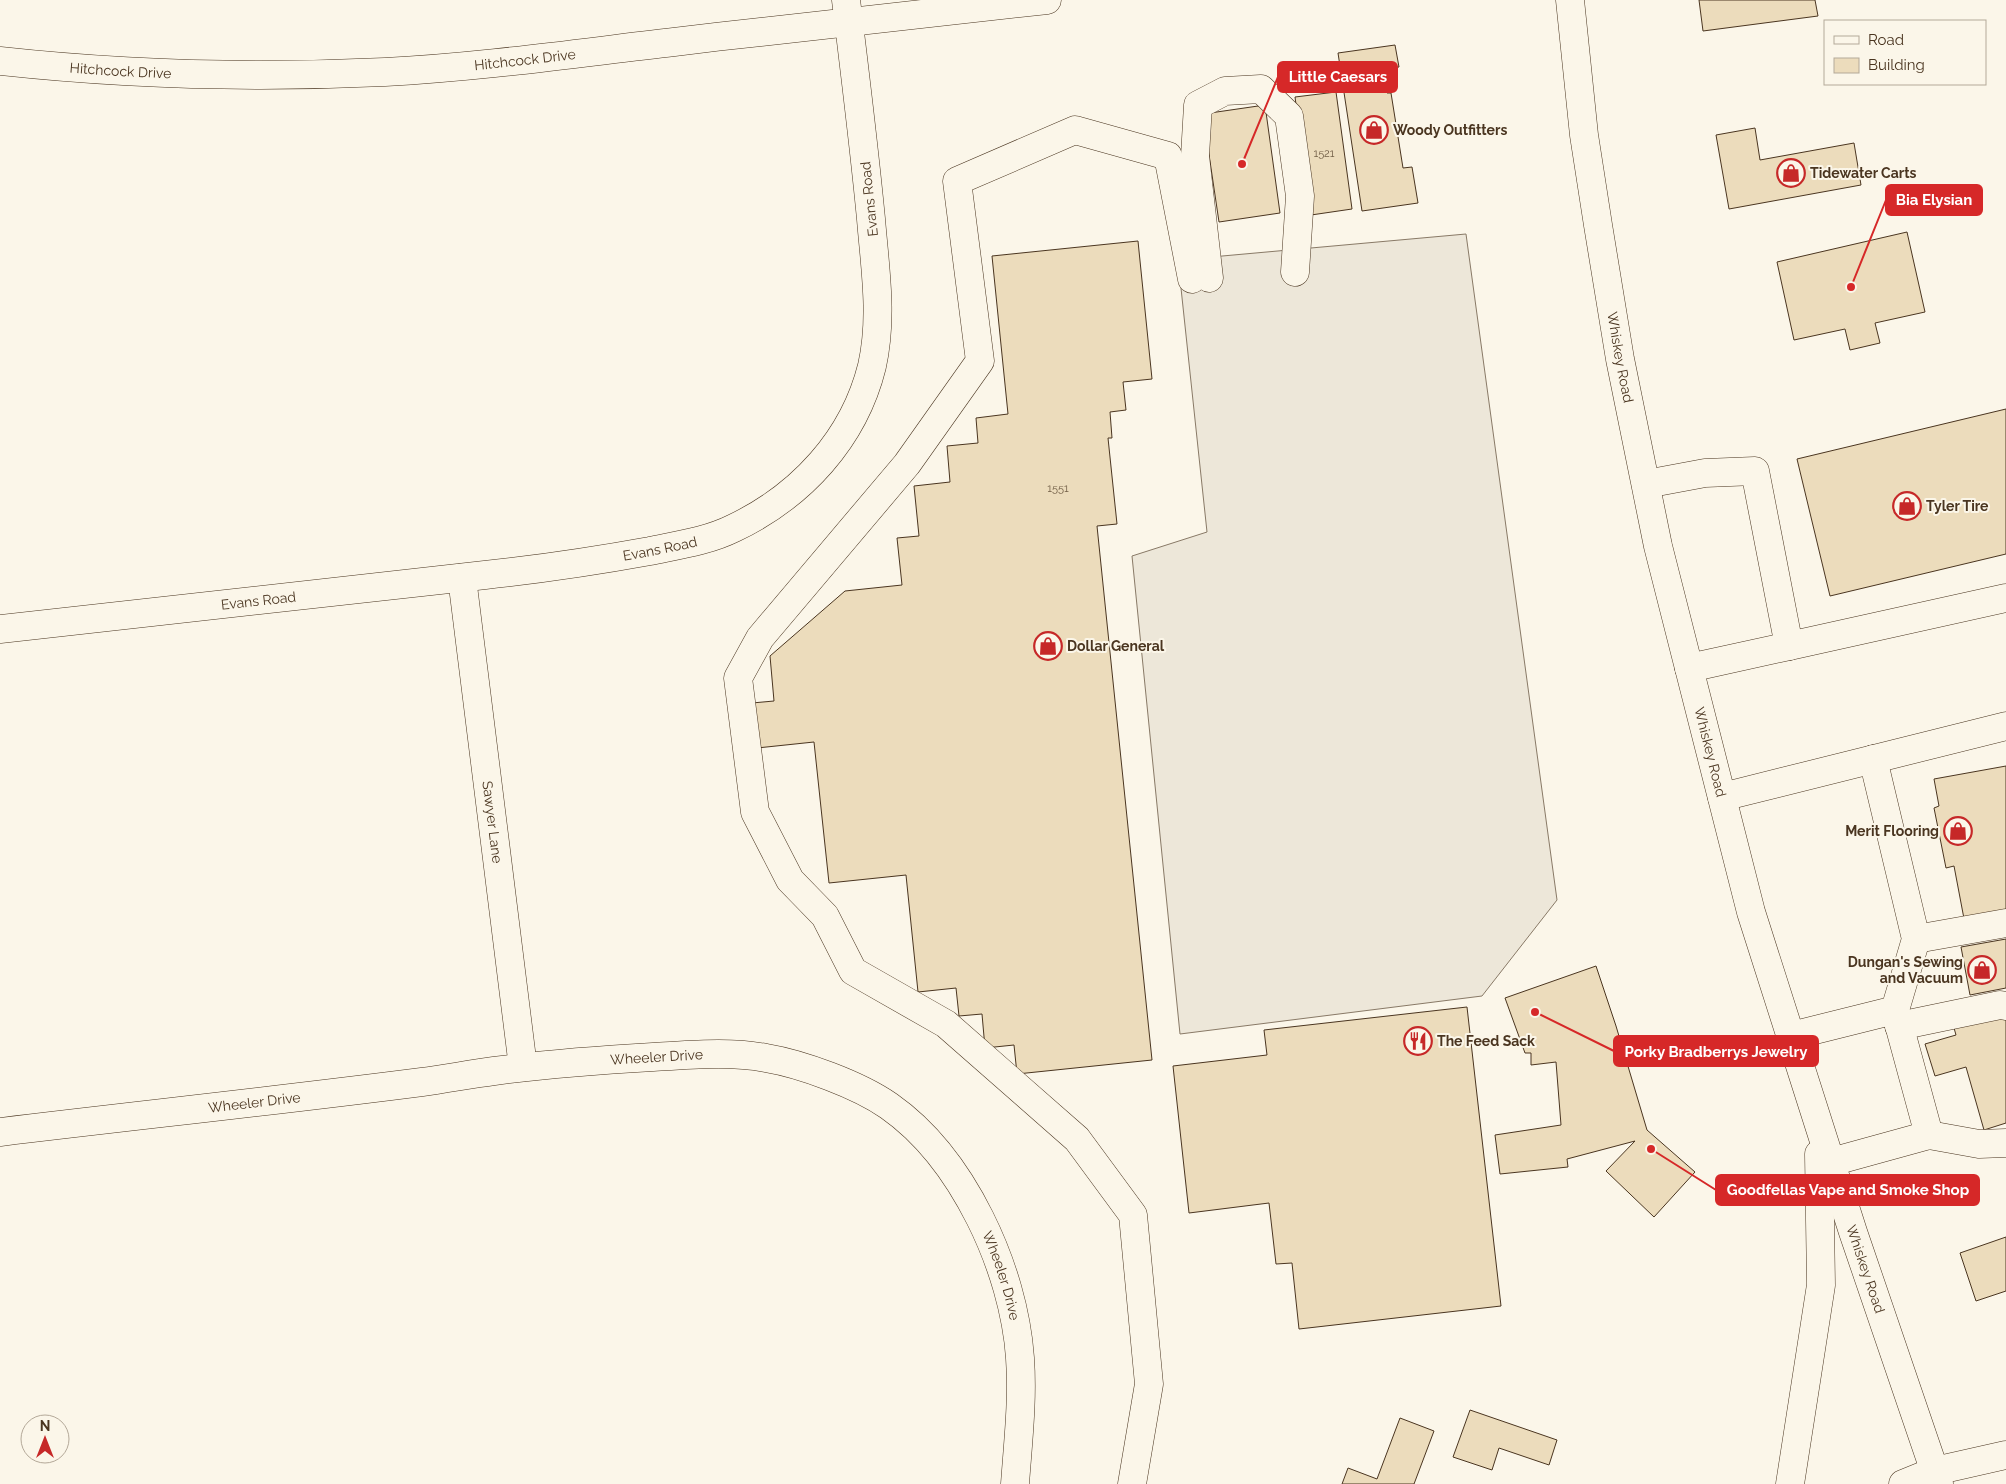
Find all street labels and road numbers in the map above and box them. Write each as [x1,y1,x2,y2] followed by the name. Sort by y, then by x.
[473,46,577,73] street label: Hitchcock Drive
[69,60,172,81] street label: Hitchcock Drive
[857,161,881,237] street label: Evans Road
[1604,311,1637,404] street label: Whiskey Road
[622,533,699,564] street label: Evans Road
[220,589,297,613] street label: Evans Road
[1691,705,1729,799] street label: Whiskey Road
[479,780,506,864] street label: Sawyer Lane
[610,1046,703,1068] street label: Wheeler Drive
[207,1089,301,1116] street label: Wheeler Drive
[1843,1223,1888,1315] street label: Whiskey Road
[979,1229,1023,1322] street label: Wheeler Drive

